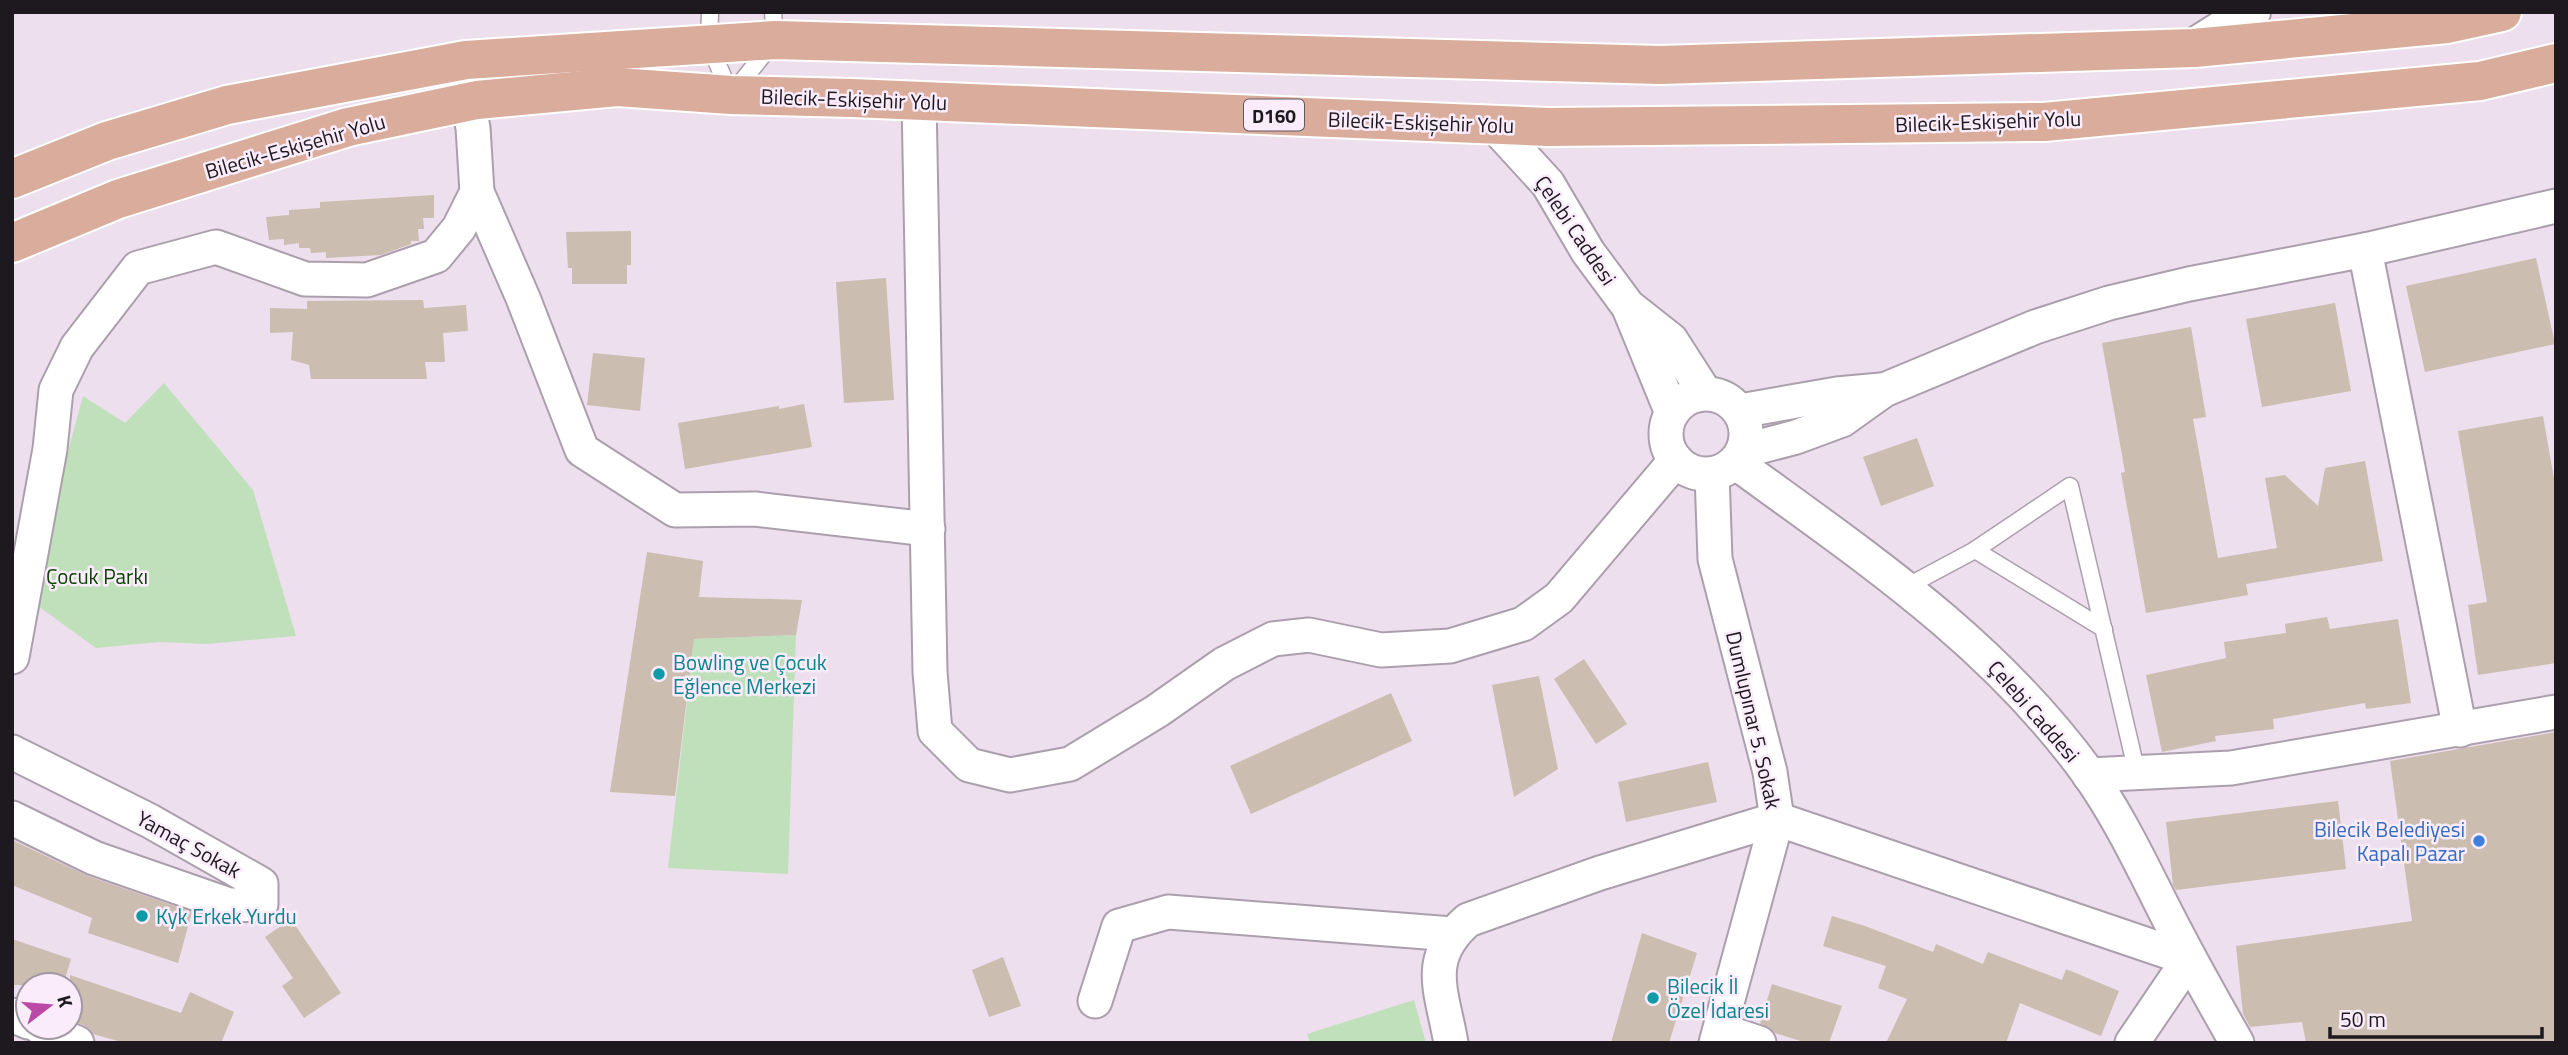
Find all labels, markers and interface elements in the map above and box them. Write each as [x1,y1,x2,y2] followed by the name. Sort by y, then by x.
[760,80,948,118] street label: Bilecik-Eskişehir Yolu
[1244,99,1304,130] road number: D160
[1894,102,2082,140] street label: Bilecik-Eskişehir Yolu
[1327,103,1515,141] street label: Bilecik-Eskişehir Yolu
[201,105,389,187] street label: Bilecik-Eskişehir Yolu
[1527,169,1625,291] street label: Çelebi Caddesi
[46,560,148,592] park label: Çocuk Parkı
[1718,628,1790,812] street label: Dumlupınar 5. Sokak
[673,646,827,702] place label: Bowling ve Çocuk Eğlence Merkezi
[1980,653,2088,769] street label: Çelebi Caddesi
[651,666,667,682] marker: Bowling ve Çocuk Eğlence Merkezi
[131,802,247,886] street label: Yamaç Sokak
[2314,813,2465,869] place label: Bilecik Belediyesi Kapalı Pazar
[2471,833,2487,849] marker: Bilecik Belediyesi Kapalı Pazar
[156,900,297,932] place label: Kyk Erkek Yurdu
[134,908,150,924] marker: Kyk Erkek Yurdu
[1667,970,1769,1026] place label: Bilecik İl Özel İdaresi
[14,971,84,1041] north arrow
[1645,990,1661,1006] marker: Bilecik İl Özel İdaresi
[50,992,81,1011] text: K
[2330,996,2542,1040] scale bar
[2340,1003,2386,1035] text: 50 m

